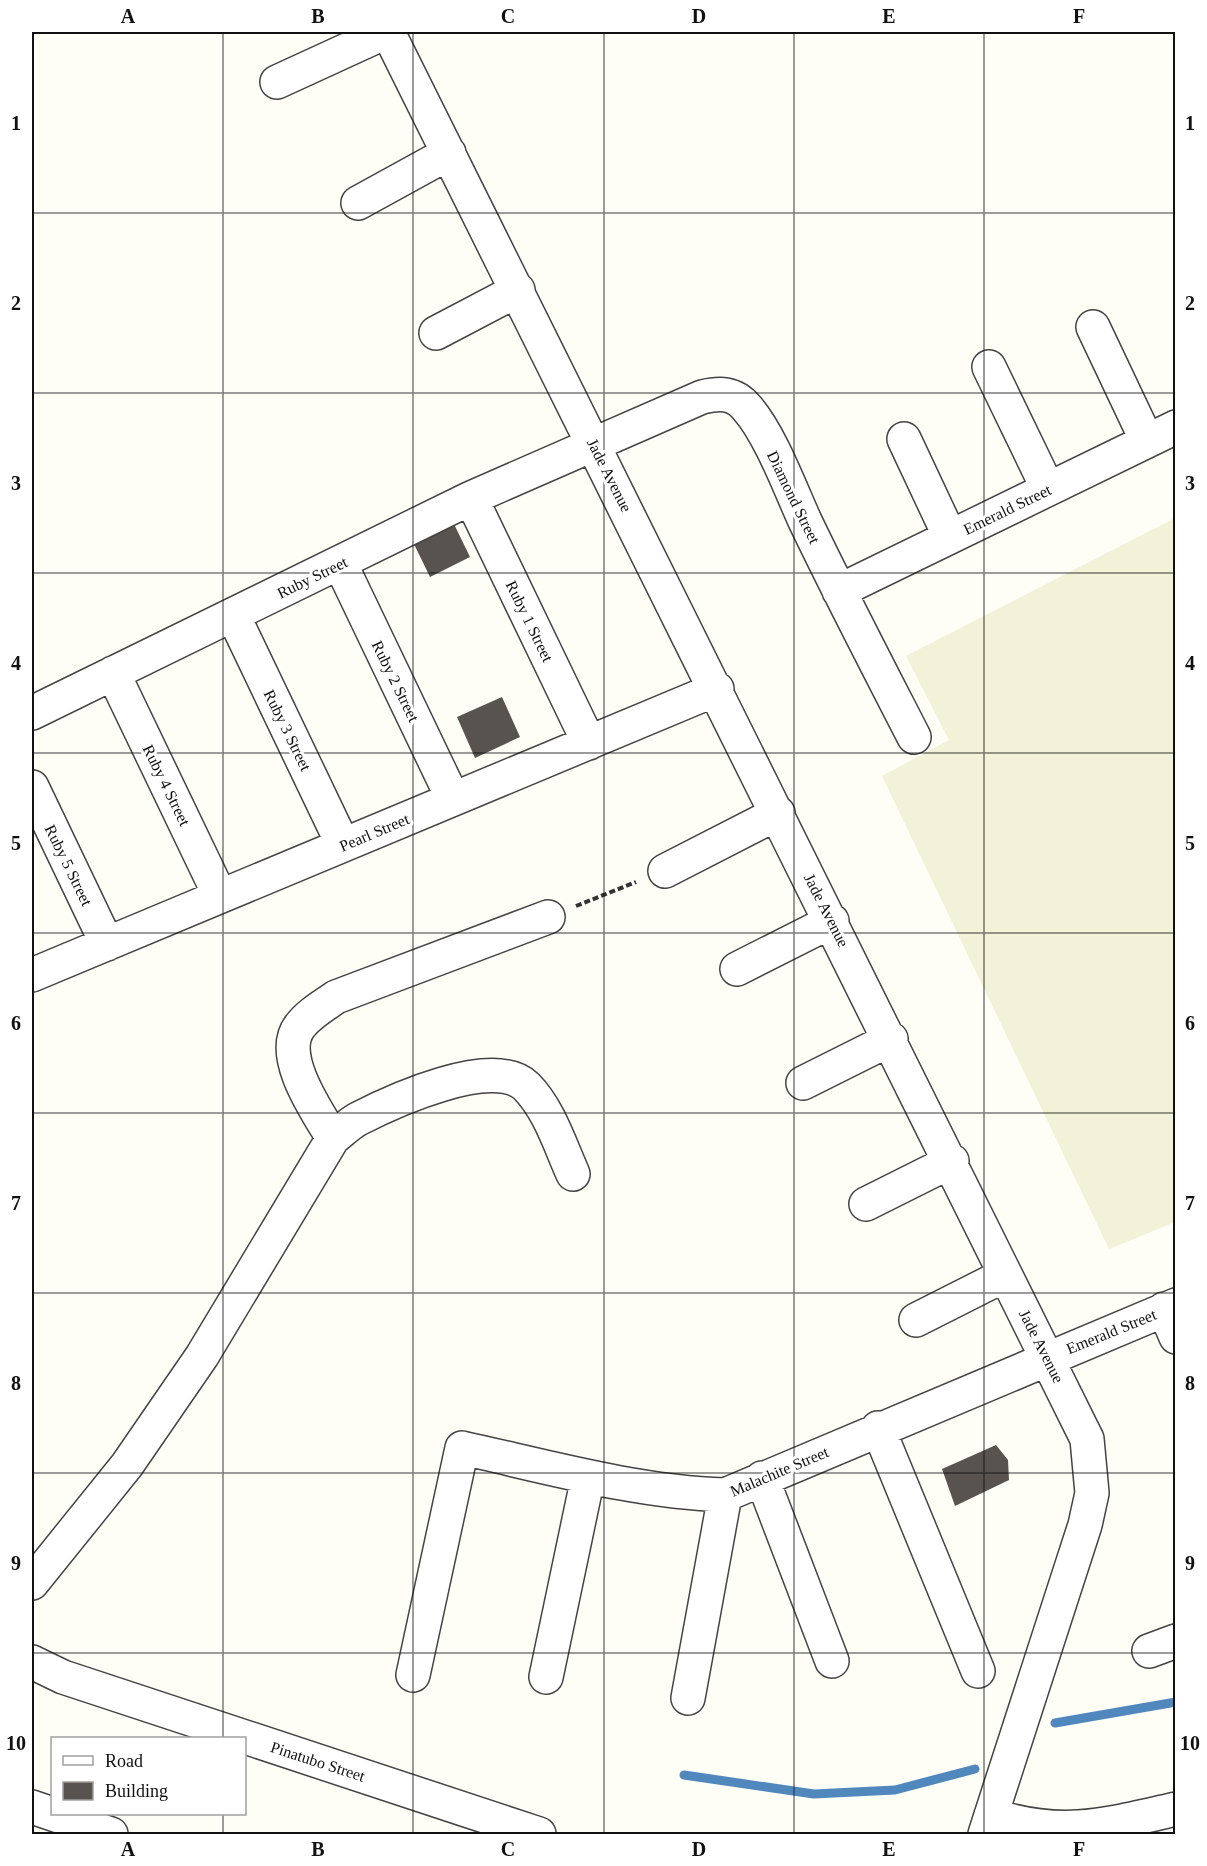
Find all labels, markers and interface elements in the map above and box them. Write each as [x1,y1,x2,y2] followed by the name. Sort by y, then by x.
[121,5,136,27] text: A
[311,5,325,27] text: B
[501,5,515,27] text: C
[692,5,706,27] text: D
[882,5,896,27] text: E
[1073,5,1085,27] text: F
[11,112,21,134] text: 1
[1185,112,1195,134] text: 1
[11,292,21,314] text: 2
[1185,292,1195,314] text: 2
[584,436,635,515] street label: Jade Avenue
[764,448,824,547] street label: Diamond Street
[11,472,21,494] text: 3
[1185,472,1195,494] text: 3
[961,481,1054,538] street label: Emerald Street
[274,553,351,603] street label: Ruby Street
[502,578,557,665] street label: Ruby 1 Street
[368,638,423,725] street label: Ruby 2 Street
[11,652,21,674] text: 4
[1185,652,1195,674] text: 4
[260,687,315,774] street label: Ruby 3 Street
[139,742,194,829] street label: Ruby 4 Street
[337,810,412,855] street label: Pearl Street
[41,822,96,909] street label: Ruby 5 Street
[11,832,21,854] text: 5
[1185,832,1195,854] text: 5
[801,871,852,950] street label: Jade Avenue
[11,1012,21,1034] text: 6
[1185,1012,1195,1034] text: 6
[11,1192,21,1214] text: 7
[1185,1192,1195,1214] text: 7
[1064,1305,1159,1357] street label: Emerald Street
[1016,1307,1067,1386] street label: Jade Avenue
[11,1372,21,1394] text: 8
[1185,1372,1195,1394] text: 8
[727,1443,831,1500] street label: Malachite Street
[11,1552,21,1574] text: 9
[1185,1552,1195,1574] text: 9
[6,1732,26,1754] text: 10
[1180,1732,1200,1754] text: 10
[51,1737,246,1815] legend
[269,1738,368,1785] street label: Pinatubo Street
[105,1751,143,1771] text: Road
[105,1781,168,1801] text: Building
[121,1838,136,1860] text: A
[311,1838,325,1860] text: B
[501,1838,515,1860] text: C
[692,1838,706,1860] text: D
[882,1838,896,1860] text: E
[1073,1838,1085,1860] text: F

